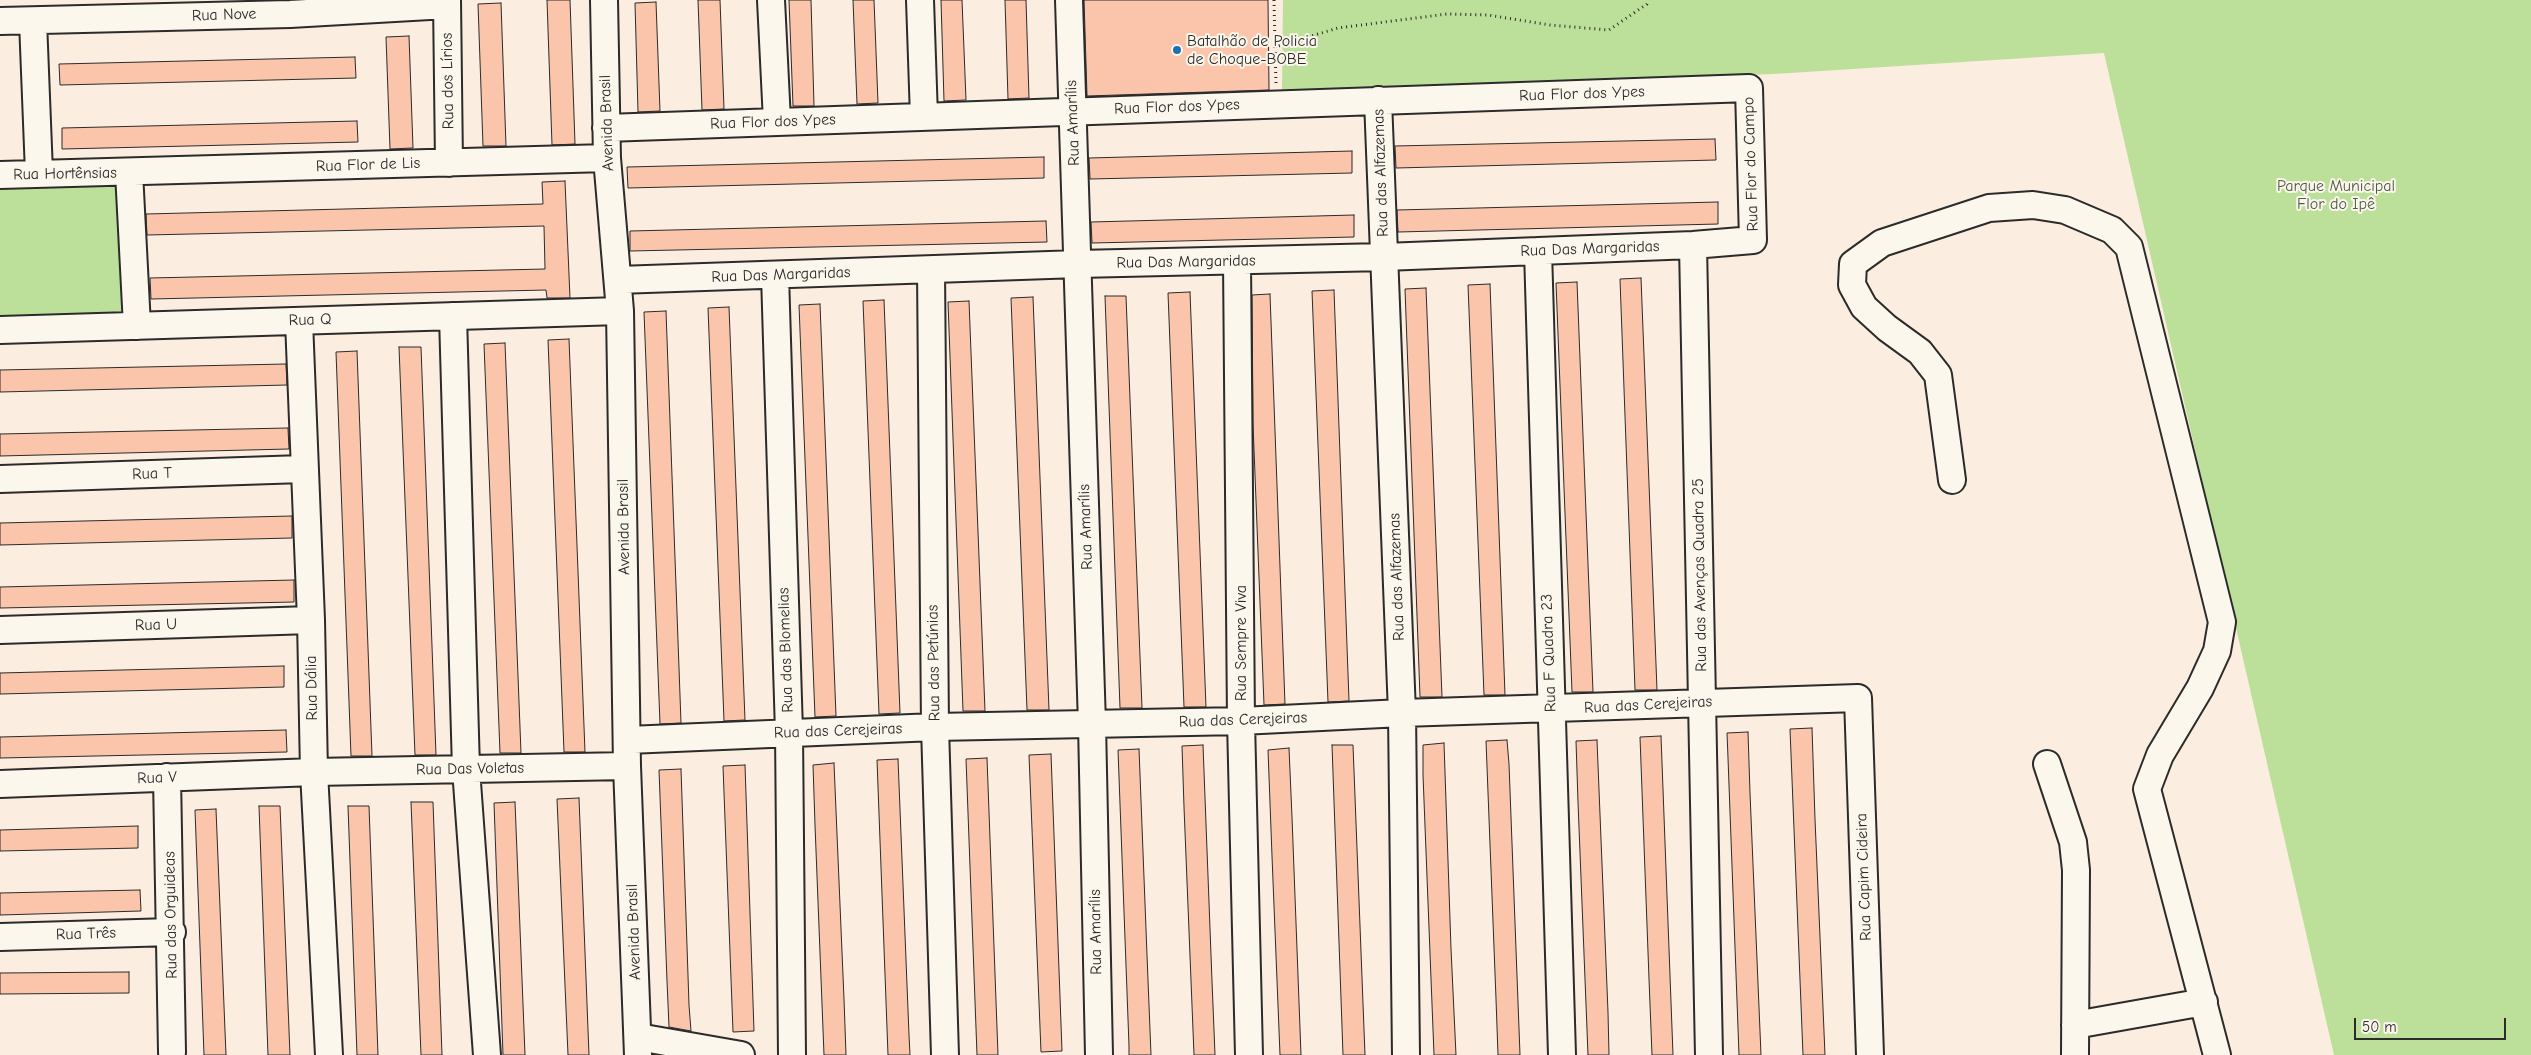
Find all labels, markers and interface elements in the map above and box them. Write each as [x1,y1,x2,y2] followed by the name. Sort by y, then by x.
[191,4,257,26] street label: Rua Nove
[1187,31,1317,69] place label: Batalhão de Policia de Choque-BOBE
[438,32,458,130] street label: Rua dos Lírios
[1171,44,1183,56] marker: Batalhão de Policia de Choque-BOBE
[596,75,618,171] street label: Avenida Brasil
[1062,80,1084,166] street label: Rua Amarílis
[1519,82,1645,106] street label: Rua Flor dos Ypes
[1114,95,1240,119] street label: Rua Flor dos Ypes
[1739,96,1763,232] street label: Rua Flor do Campo
[1369,109,1393,237] street label: Rua das Alfazemas
[710,110,836,134] street label: Rua Flor dos Ypes
[316,154,420,176] street label: Rua Flor de Lis
[13,163,117,185] street label: Rua Hortênsias
[2277,176,2395,214] park label: Parque Municipal Flor do Ipê
[1520,237,1660,261] street label: Rua Das Margaridas
[1116,251,1256,273] street label: Rua Das Margaridas
[711,263,851,287] street label: Rua Das Margaridas
[288,310,332,330] street label: Rua Q
[132,464,172,484] street label: Rua T
[1689,478,1711,672] street label: Rua das Avenças Quadra 25
[614,479,634,575] street label: Avenida Brasil
[1075,484,1097,570] street label: Rua Amarílis
[1385,513,1409,641] street label: Rua das Alfazemas
[1231,585,1251,701] street label: Rua Sempre Viva
[774,587,798,713] street label: Rua das Blomelias
[1537,594,1561,712] street label: Rua F Quadra 23
[923,605,945,721] street label: Rua das Petúnias
[134,615,178,635] street label: Rua U
[302,655,322,721] street label: Rua Dália
[1583,692,1713,718] street label: Rua das Cerejeiras
[1179,708,1307,732] street label: Rua das Cerejeiras
[774,719,902,743] street label: Rua das Cerejeiras
[416,758,524,780] street label: Rua Das Voletas
[137,768,177,788] street label: Rua V
[1852,813,1876,941] street label: Rua Capim Cideira
[160,851,182,979] street label: Rua das Orguideas
[623,884,645,980] street label: Avenida Brasil
[1086,889,1106,975] street label: Rua Amarílis
[56,923,116,945] street label: Rua Três
[2356,1008,2508,1040] scale bar
[2362,1018,2397,1036] text: 50 m

